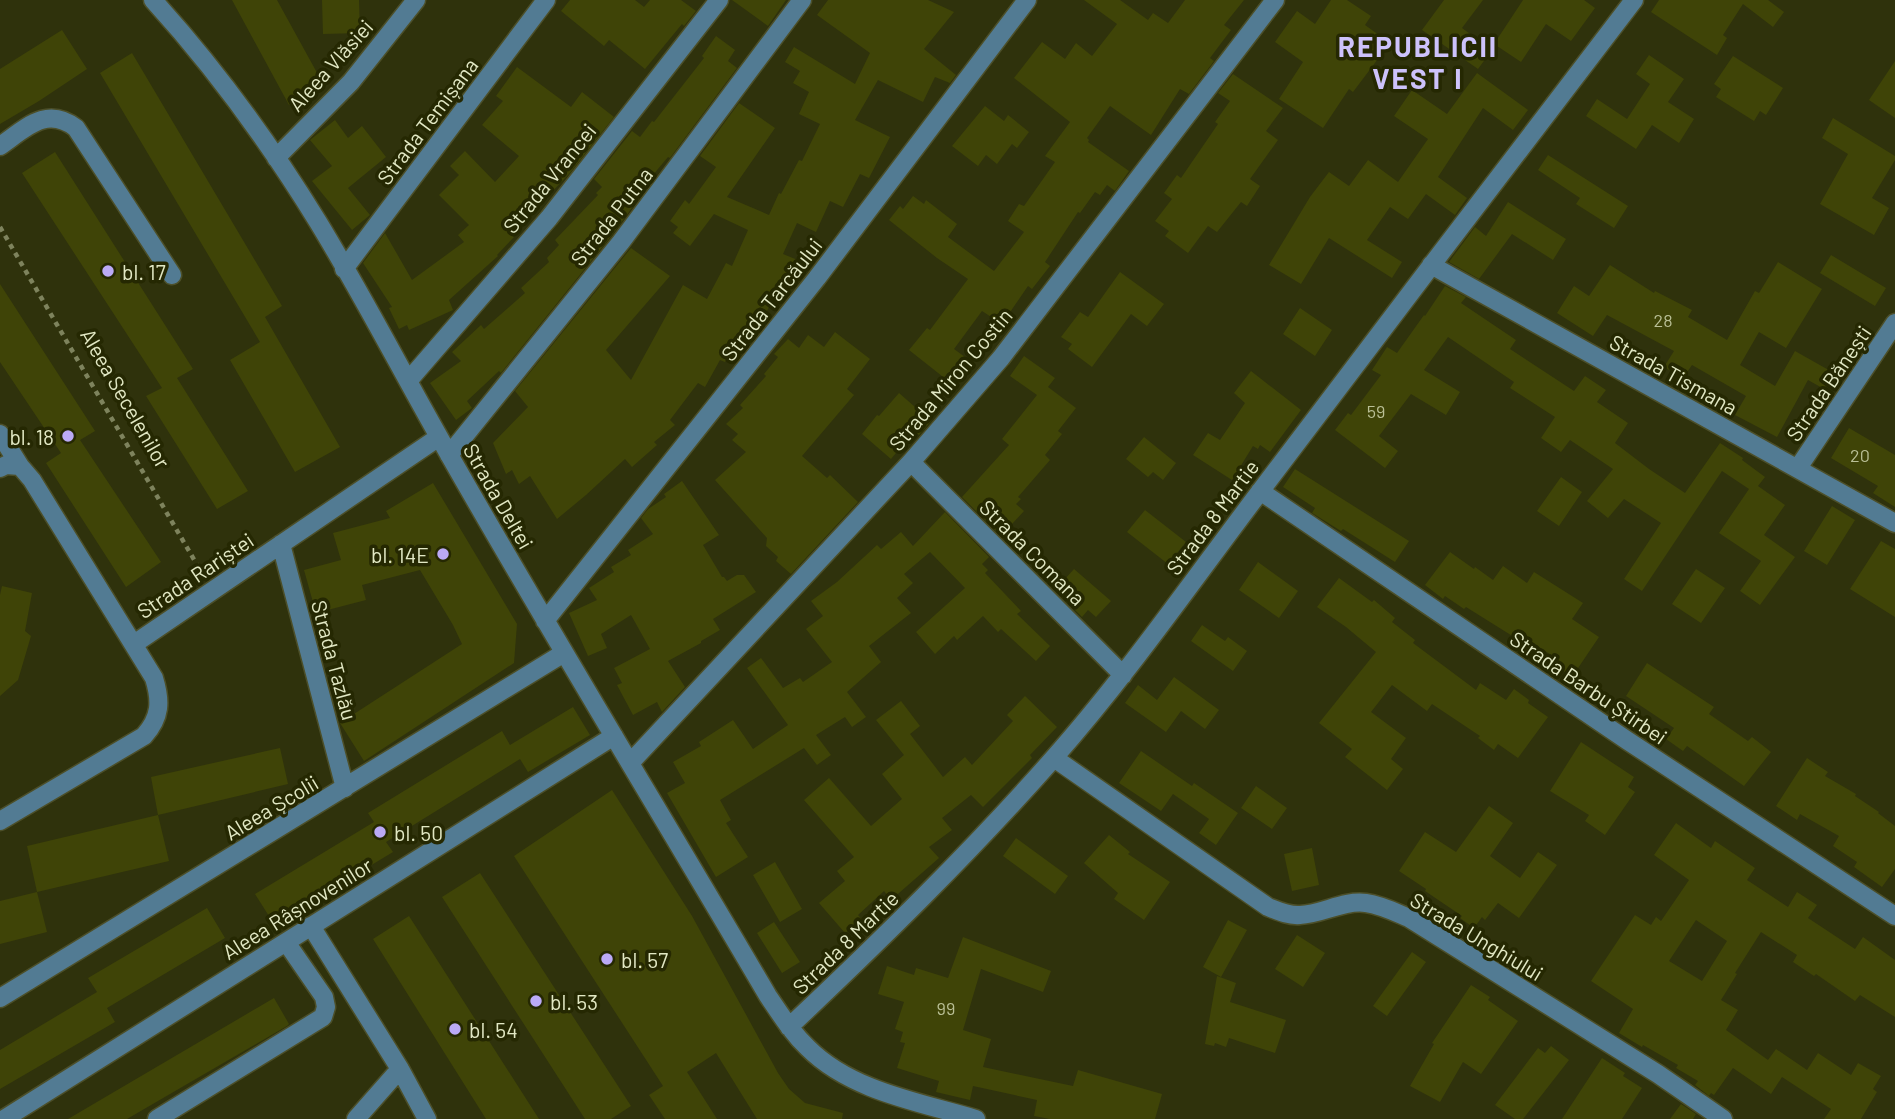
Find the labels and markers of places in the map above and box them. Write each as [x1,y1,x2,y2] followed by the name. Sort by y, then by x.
[122,259,166,284] place label: bl. 17
[100,263,116,279] marker: bl. 17
[9,424,54,449] place label: bl. 18
[60,428,76,444] marker: bl. 18
[371,542,429,567] place label: bl. 14E
[435,546,451,562] marker: bl. 14E
[394,820,443,845] place label: bl. 50
[372,824,388,840] marker: bl. 50
[621,947,668,972] place label: bl. 57
[599,951,615,967] marker: bl. 57
[550,989,598,1014] place label: bl. 53
[528,993,544,1009] marker: bl. 53
[469,1017,518,1042] place label: bl. 54
[447,1021,463,1037] marker: bl. 54

